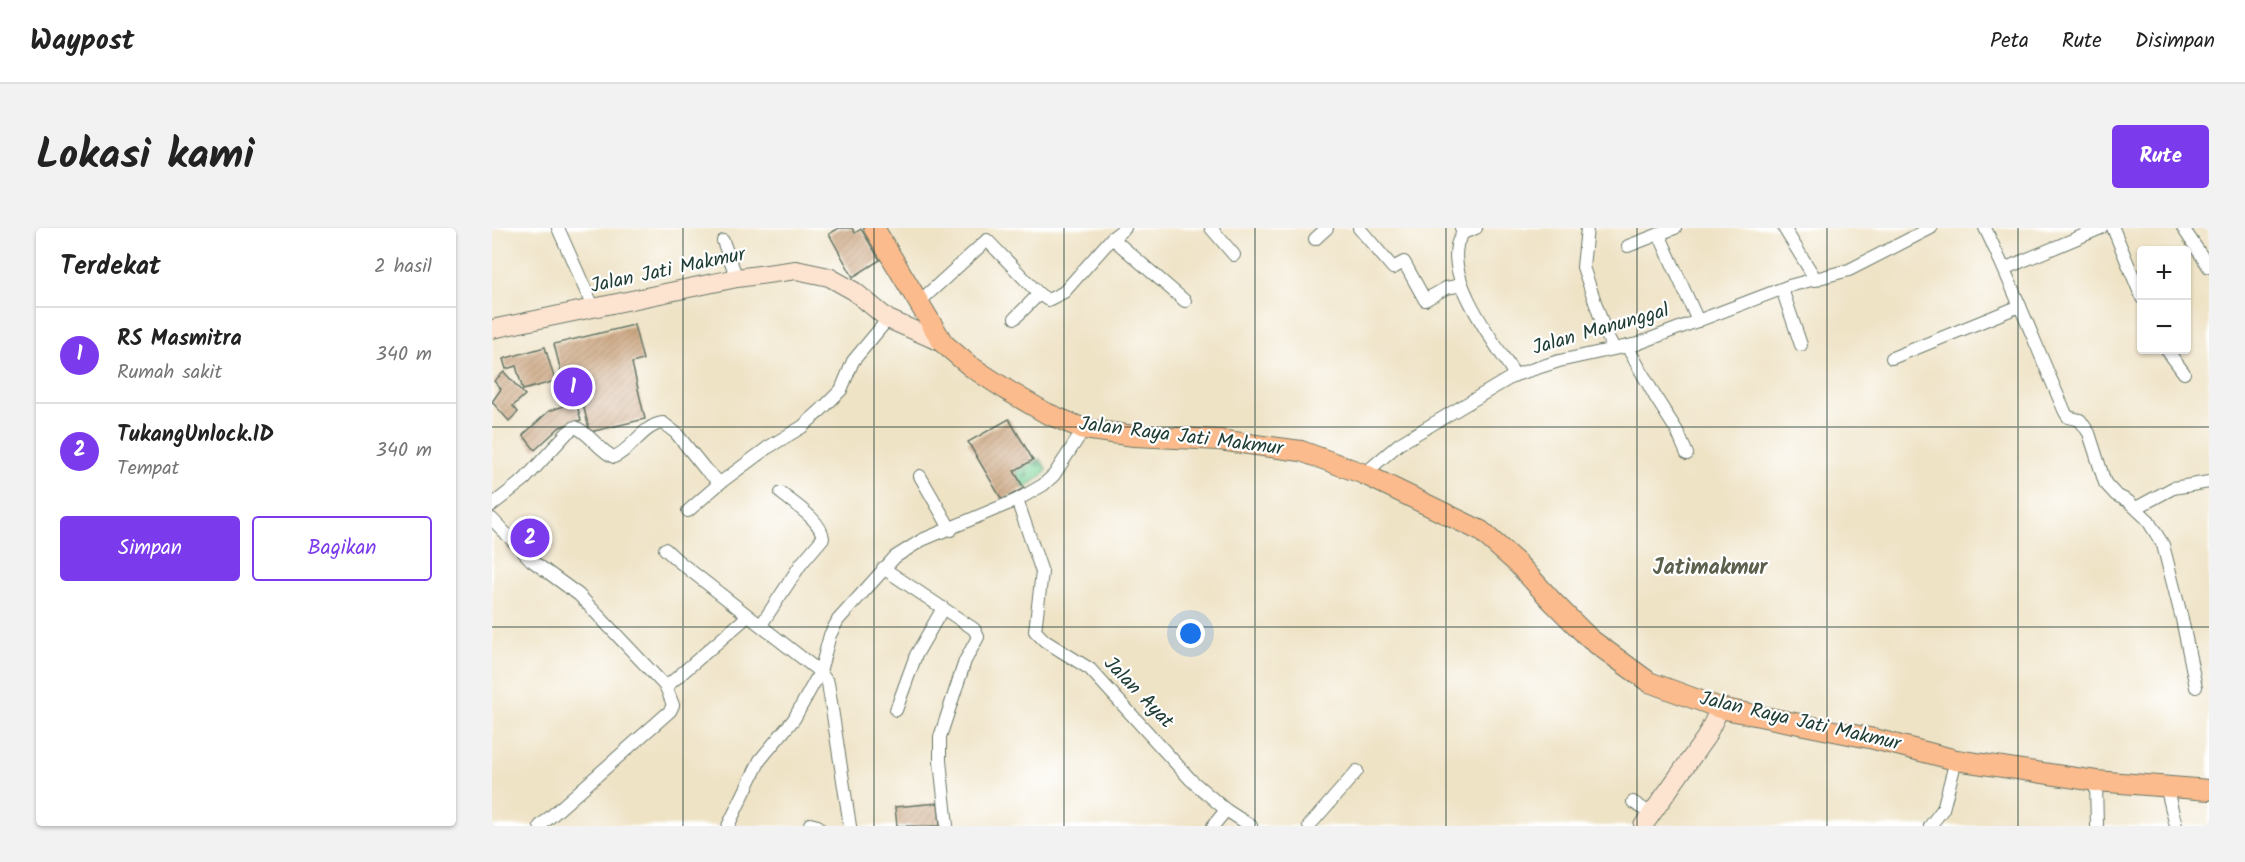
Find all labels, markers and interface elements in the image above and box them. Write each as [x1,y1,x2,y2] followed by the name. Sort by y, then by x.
[30,19,134,64] text: Waypost
[1990,25,2029,58] text: Peta
[2062,25,2102,58] text: Rute
[2135,25,2215,58] text: Disimpan
[36,123,254,190] text: Lokasi kami
[2112,125,2209,188] button: Rute
[588,239,750,303] street label: Jalan Jati Makmur
[60,246,161,288] text: Terdekat
[2137,246,2191,354] map controls
[2137,246,2191,300] button: +
[374,251,432,283] text: 2 hasil
[1529,295,1673,365] street label: Jalan Manunggal
[2137,300,2191,354] button: −
[117,322,242,357] text: RS Masmitra
[76,339,83,371] text: 1
[376,339,432,371] text: 340 m
[117,357,222,389] text: Rumah sakit
[554,364,592,410] pin: 1
[1077,409,1286,466] street label: Jalan Raya Jati Makmur
[117,418,274,453] text: TukangUnlock.ID
[74,435,85,467] text: 2
[376,435,432,467] text: 340 m
[117,453,179,485] text: Tempat
[60,516,240,581] button: Simpan
[252,516,432,581] button: Bagikan
[510,516,549,560] pin: 2
[1653,551,1768,586] district label: Jatimakmur
[1176,619,1205,648] your location
[1095,649,1181,737] street label: Jalan Ayat
[1696,683,1905,761] street label: Jalan Raya Jati Makmur

